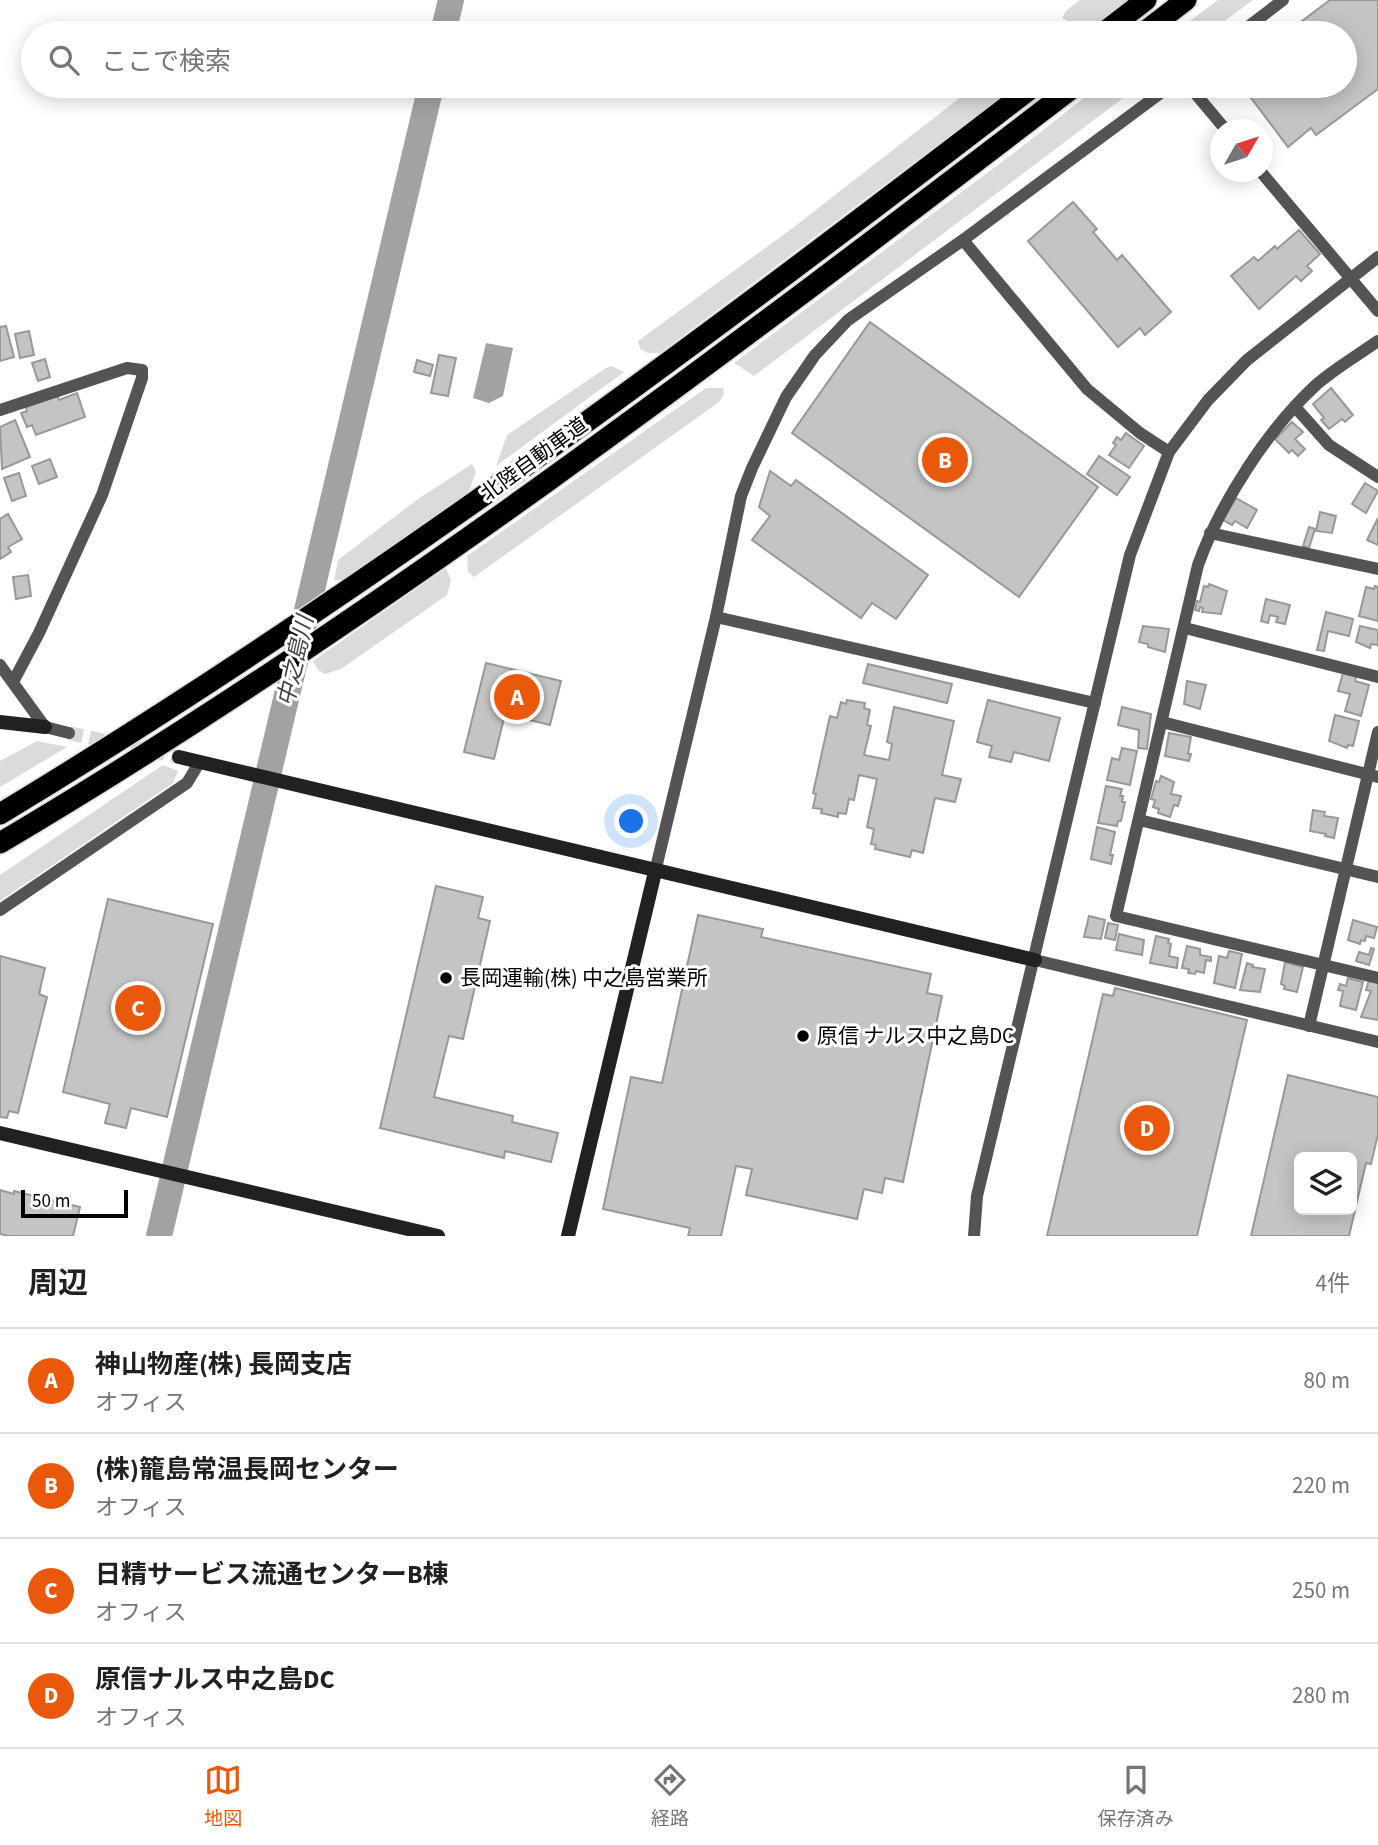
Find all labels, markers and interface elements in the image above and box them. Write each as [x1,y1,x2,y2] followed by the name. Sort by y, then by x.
[21,21,1357,98] search box
[45,41,83,79] icon: search
[101,43,231,80] text: ここで検索
[1210,119,1273,182] north arrow
[474,410,594,508] street label: 北陸自動車道
[922,434,968,486] pin: B
[269,610,323,710] water label: 中之島川
[494,671,540,723] pin: A
[614,804,648,838] your location
[460,963,708,993] place label: 長岡運輸(株) 中之島営業所
[438,970,454,986] marker: 長岡運輸(株) 中之島営業所
[115,982,161,1034] pin: C
[817,1021,1014,1051] place label: 原信 ナルス中之島DC
[795,1028,811,1044] marker: 原信 ナルス中之島DC
[1124,1102,1170,1154] pin: D
[1294,1152,1357,1215] map controls
[1294,1152,1357,1215] button: layers
[21,1187,128,1219] scale bar
[32,1188,70,1215] text: 50 m
[28,1262,88,1305] text: 周辺
[1316,1267,1350,1300] text: 4件
[95,1346,352,1383] text: 神山物産(株) 長岡支店
[44,1364,58,1397] text: A
[1303,1364,1350,1397] text: 80 m
[95,1386,187,1419] text: オフィス
[95,1451,399,1488] text: (株)籠島常温長岡センター
[44,1469,58,1502] text: B
[1292,1469,1350,1502] text: 220 m
[95,1491,187,1524] text: オフィス
[95,1556,449,1593] text: 日精サービス流通センターB棟
[44,1574,58,1607] text: C
[1292,1574,1350,1607] text: 250 m
[95,1596,187,1629] text: オフィス
[95,1661,335,1698] text: 原信ナルス中之島DC
[44,1679,58,1712] text: D
[1292,1679,1350,1712] text: 280 m
[95,1701,187,1734] text: オフィス
[204,1761,242,1833] tab: 地図
[651,1761,689,1833] tab: 経路
[1098,1761,1174,1833] tab: 保存済み

